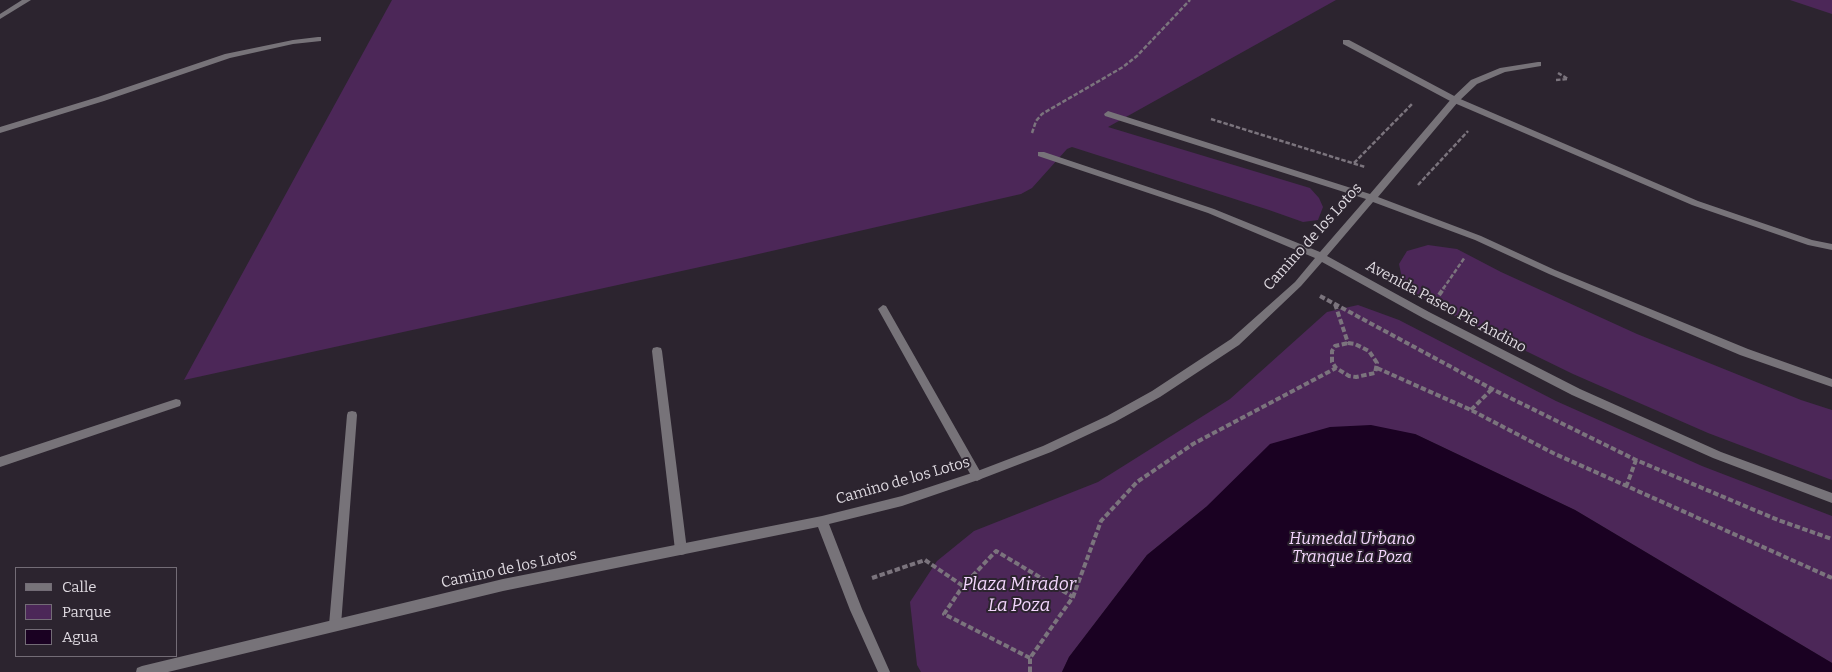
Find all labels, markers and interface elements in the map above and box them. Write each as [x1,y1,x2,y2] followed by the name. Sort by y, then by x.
[1260,180,1366,294] street label: Camino de los Lotos
[1363,257,1529,357] street label: Avenida Paseo Pie Andino
[834,453,972,509] street label: Camino de los Lotos
[1289,530,1415,568] water label: Humedal Urbano Tranque La Poza
[439,546,579,592] street label: Camino de los Lotos
[15,567,178,657] legend
[962,574,1076,616] park label: Plaza Mirador La Poza
[62,578,96,596] text: Calle
[62,603,111,621] text: Parque
[62,628,98,646] text: Agua

